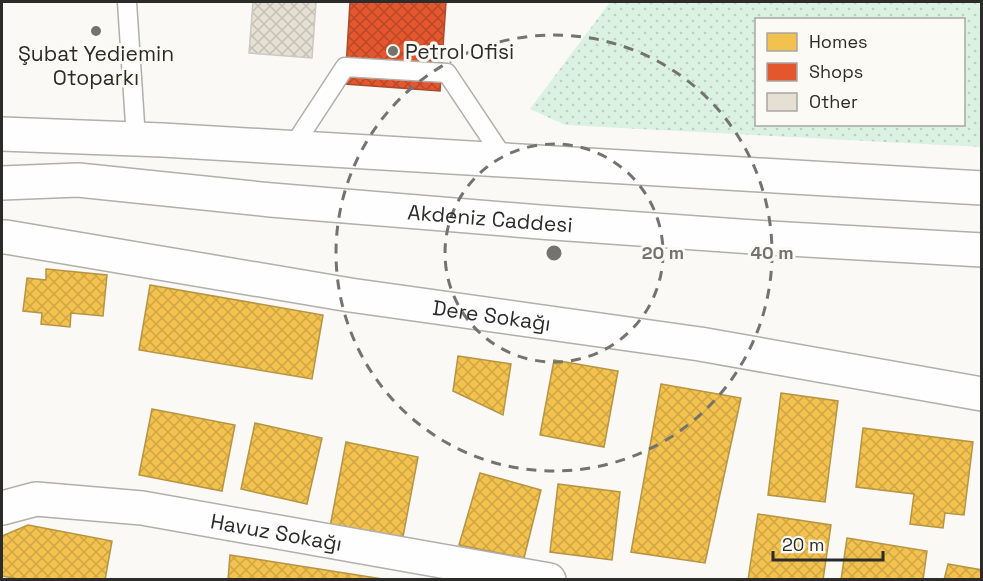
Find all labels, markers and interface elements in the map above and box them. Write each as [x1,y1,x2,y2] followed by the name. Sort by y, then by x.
[755,18,965,126] legend
[89,24,103,38] marker: Şubat Yediemin Otoparkı
[809,30,868,53] text: Homes
[405,38,514,65] place label: Petrol Ofisi
[18,40,174,91] place label: Şubat Yediemin Otoparkı
[386,44,400,58] marker: Petrol Ofisi
[809,60,863,83] text: Shops
[809,90,858,113] text: Other
[407,198,574,238] street label: Akdeniz Caddesi
[642,241,684,264] text: 20 m
[750,241,794,264] text: 40 m
[544,243,564,263] centre of rings
[431,293,553,336] street label: Dere Sokağı
[208,507,344,557] street label: Havuz Sokağı
[773,524,882,562] scale bar
[782,533,825,556] text: 20 m

